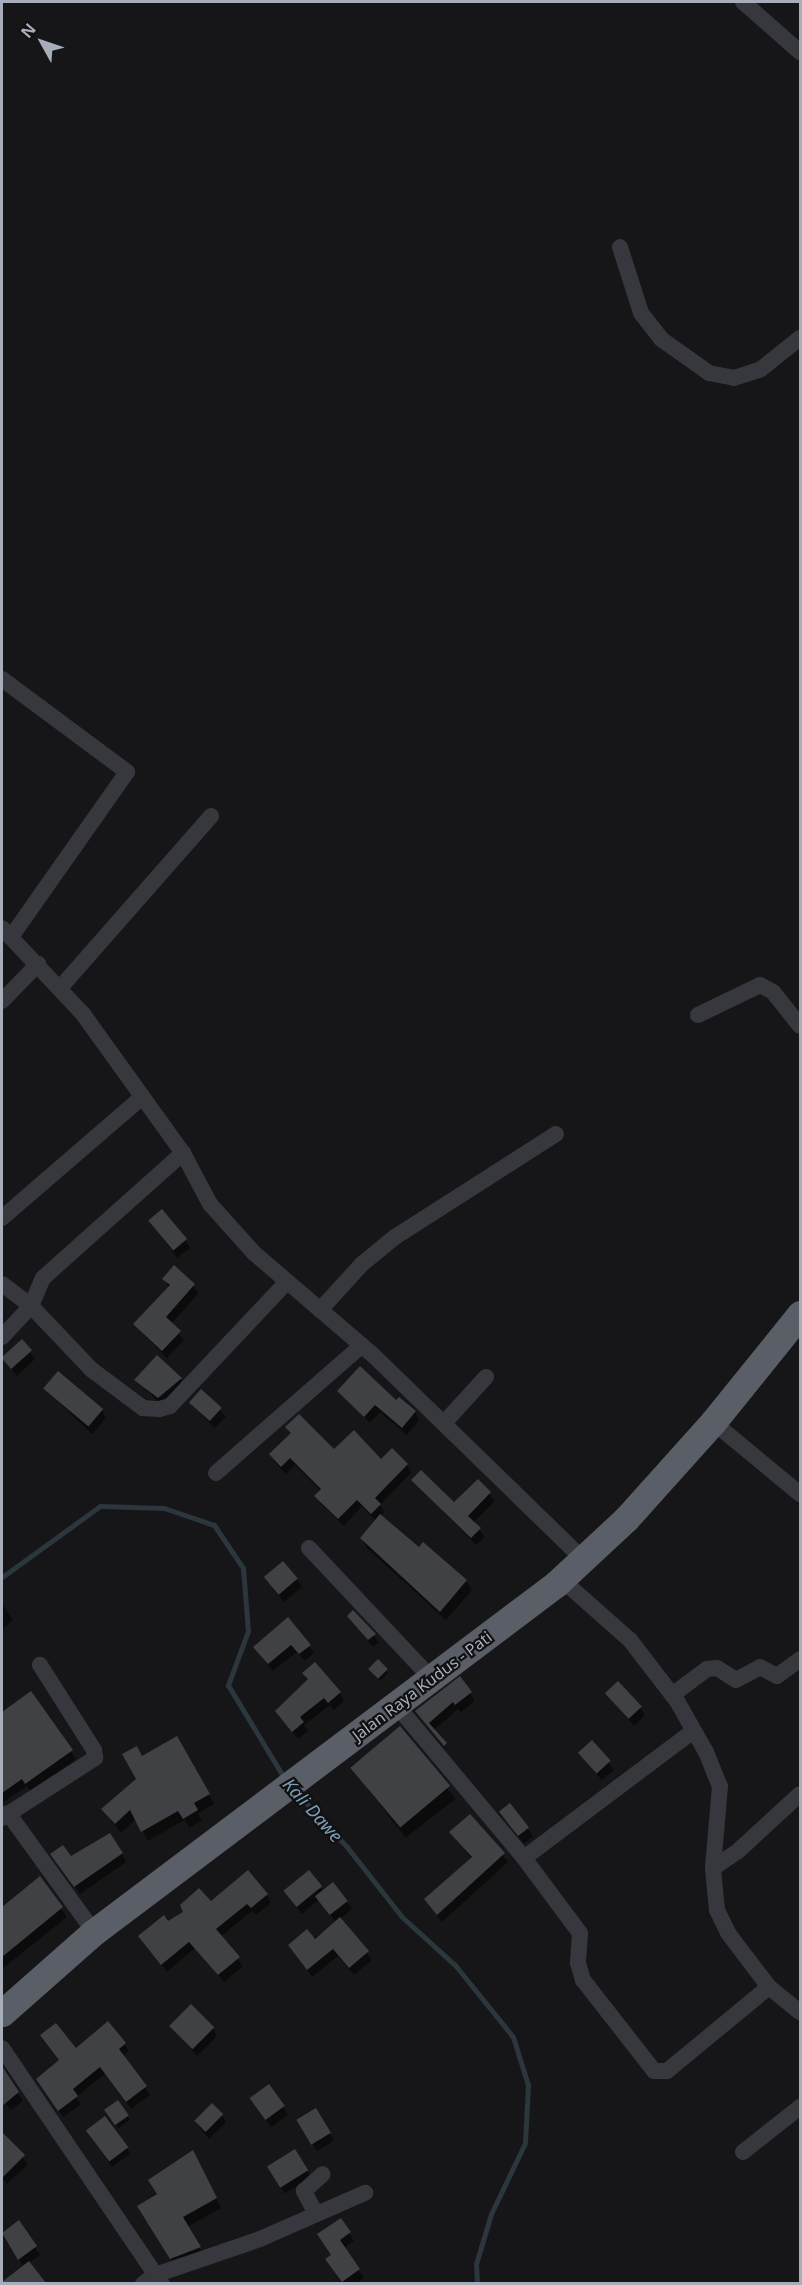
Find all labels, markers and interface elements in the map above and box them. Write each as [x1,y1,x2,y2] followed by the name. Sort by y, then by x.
[12,12,72,72] north arrow
[16,18,41,42] text: N
[348,1627,496,1745] street label: Jalan Raya Kudus - Pati
[279,1774,347,1846] water label: Kali Dawe

